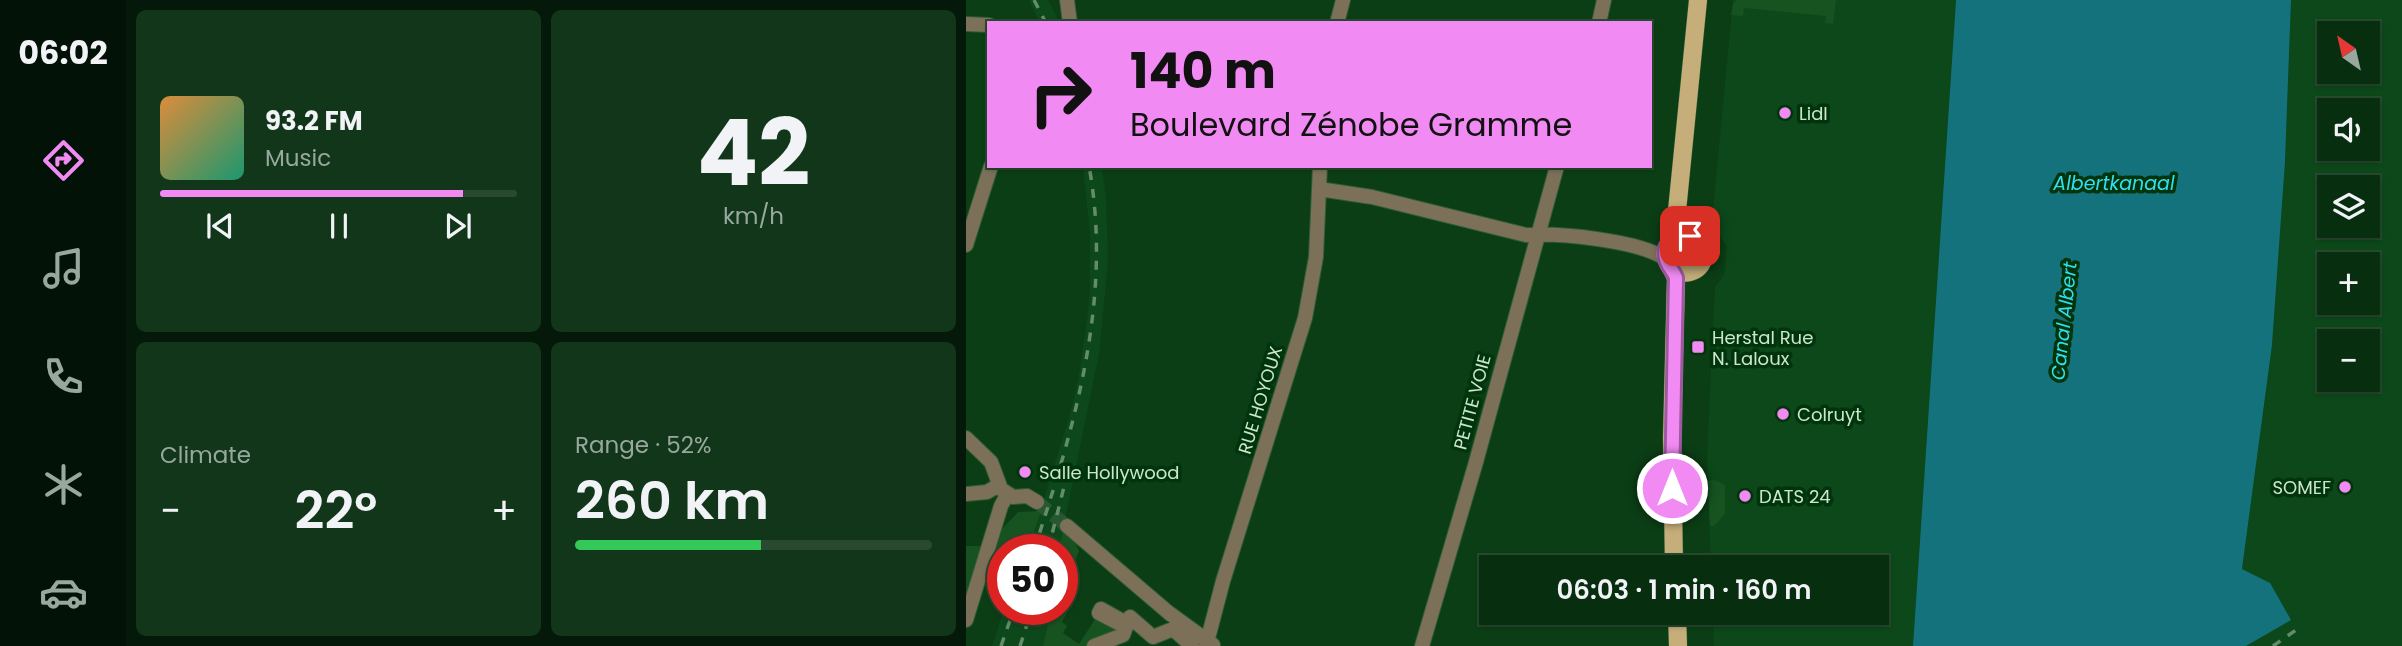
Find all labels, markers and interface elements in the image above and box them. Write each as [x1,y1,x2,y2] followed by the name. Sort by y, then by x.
[2317,21,2380,84] north arrow
[2317,21,2380,392] map controls
[18,30,108,75] text: 06:02
[1130,37,1276,105] text: 140 m
[1015,49,1106,140] icon: right
[697,89,810,217] text: 42
[2317,98,2380,161] button: sound
[1799,101,1828,126] place label: Lidl
[1130,102,1572,147] text: Boulevard Zénobe Gramme
[265,103,363,139] text: 93.2 FM
[1777,105,1793,121] marker: Lidl
[39,136,88,185] icon: directions
[265,142,331,174] text: Music
[2052,170,2175,197] water label: Albertkanaal
[2317,175,2380,238] button: layers
[723,200,784,232] text: km/h
[1660,206,1720,266] pin
[201,207,239,245] icon: previous
[320,207,358,245] icon: pause
[439,207,477,245] icon: next
[1671,217,1709,255] icon: arrive
[39,244,88,293] icon: music
[2317,252,2380,315] button: +
[2044,259,2084,382] water label: Canal Albert
[1712,325,1813,371] place label: Herstal Rue N. Laloux
[2317,329,2380,392] button: −
[1690,339,1706,355] marker: Herstal Rue N. Laloux
[1232,343,1288,457] street label: RUE HOYOUX
[39,352,88,401] icon: phone
[1447,352,1497,452] street label: PETITE VOIE
[1797,402,1862,427] place label: Colruyt
[1775,406,1791,422] marker: Colruyt
[575,429,711,461] text: Range · 52%
[160,439,251,471] text: Climate
[1635,451,1709,525] position arrow
[39,460,88,509] icon: climate
[1039,460,1180,485] place label: Salle Hollywood
[575,464,769,537] text: 260 km
[1017,464,1033,480] marker: Salle Hollywood
[295,474,377,547] text: 22°
[2272,475,2331,500] place label: SOMEF
[2337,479,2353,495] marker: SOMEF
[160,484,181,537] text: −
[491,484,517,537] text: +
[1759,484,1831,509] place label: DATS 24
[1737,488,1753,504] marker: DATS 24
[987,534,1078,625] speed limit sign: 50
[39,568,88,617] icon: car
[1557,572,1811,608] text: 06:03 · 1 min · 160 m

